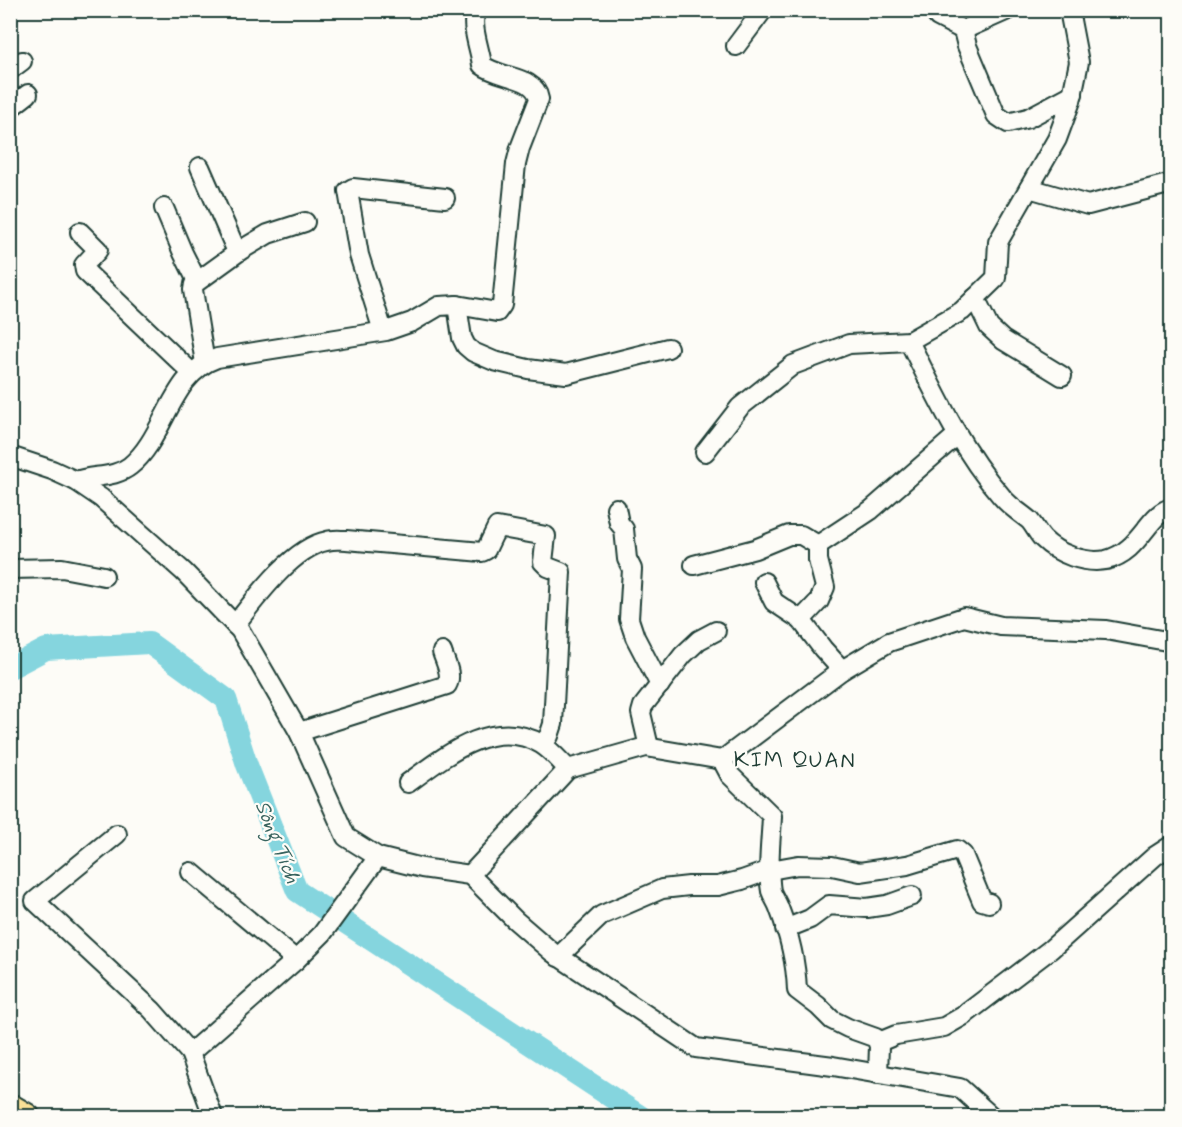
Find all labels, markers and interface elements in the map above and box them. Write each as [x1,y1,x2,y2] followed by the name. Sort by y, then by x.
[734,747,856,775] district label: KIM QUAN
[246,796,306,889] water label: Sông Tích

